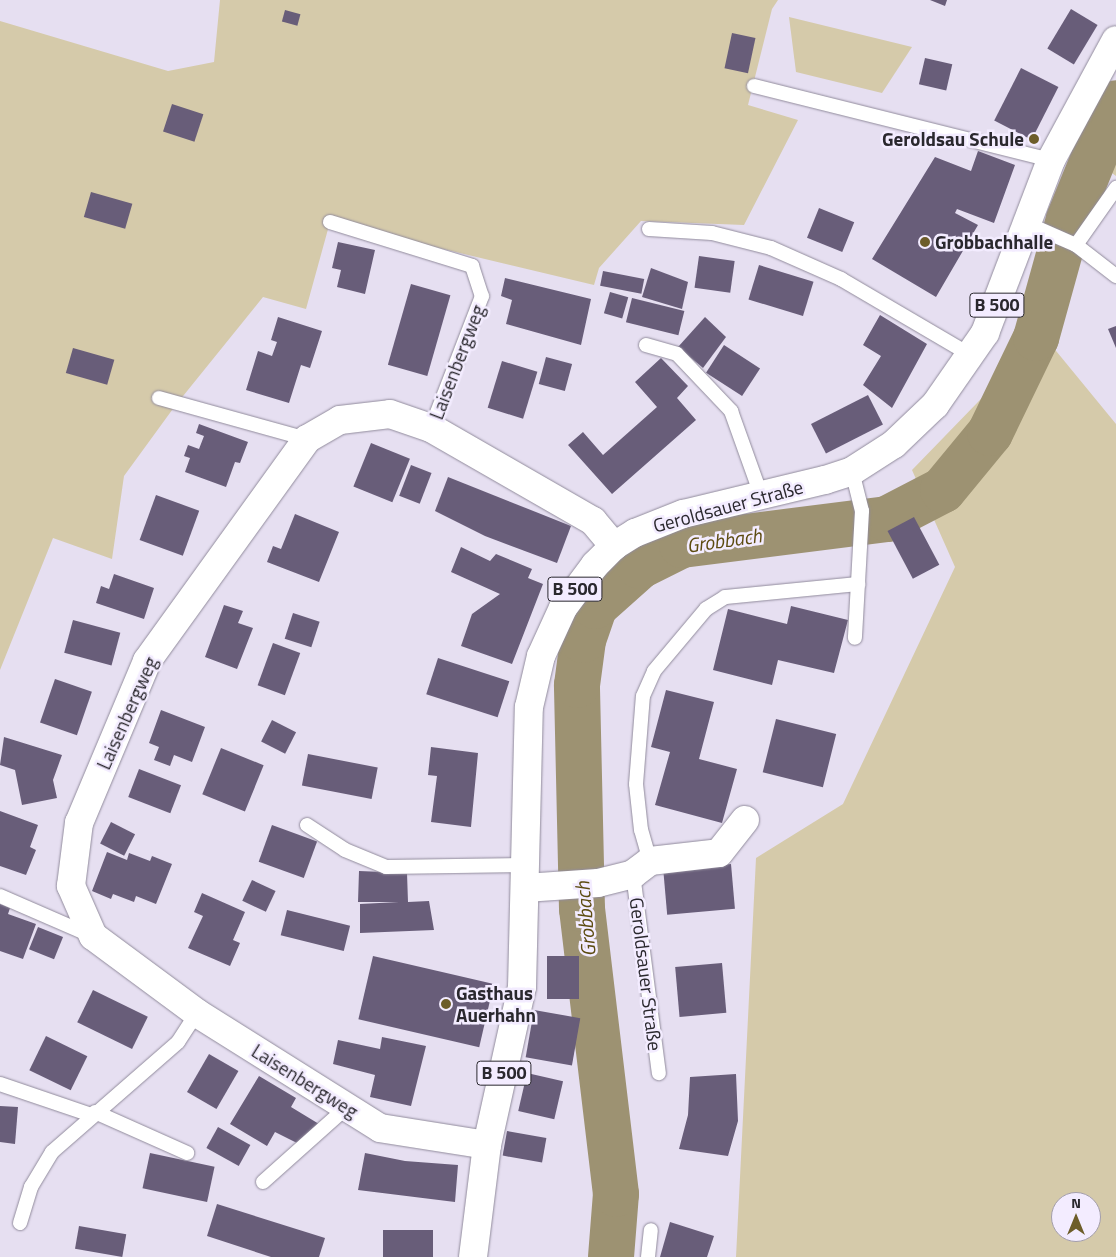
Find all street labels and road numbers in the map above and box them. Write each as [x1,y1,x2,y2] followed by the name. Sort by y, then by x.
[968,290,1026,320] road number: B 500
[425,301,489,423] street label: Laisenbergweg
[651,475,805,537] street label: Geroldsauer Straße
[546,574,604,604] road number: B 500
[92,653,162,773] street label: Laisenbergweg
[625,896,667,1052] street label: Geroldsauer Straße
[248,1039,362,1123] street label: Laisenbergweg
[475,1058,533,1088] road number: B 500

